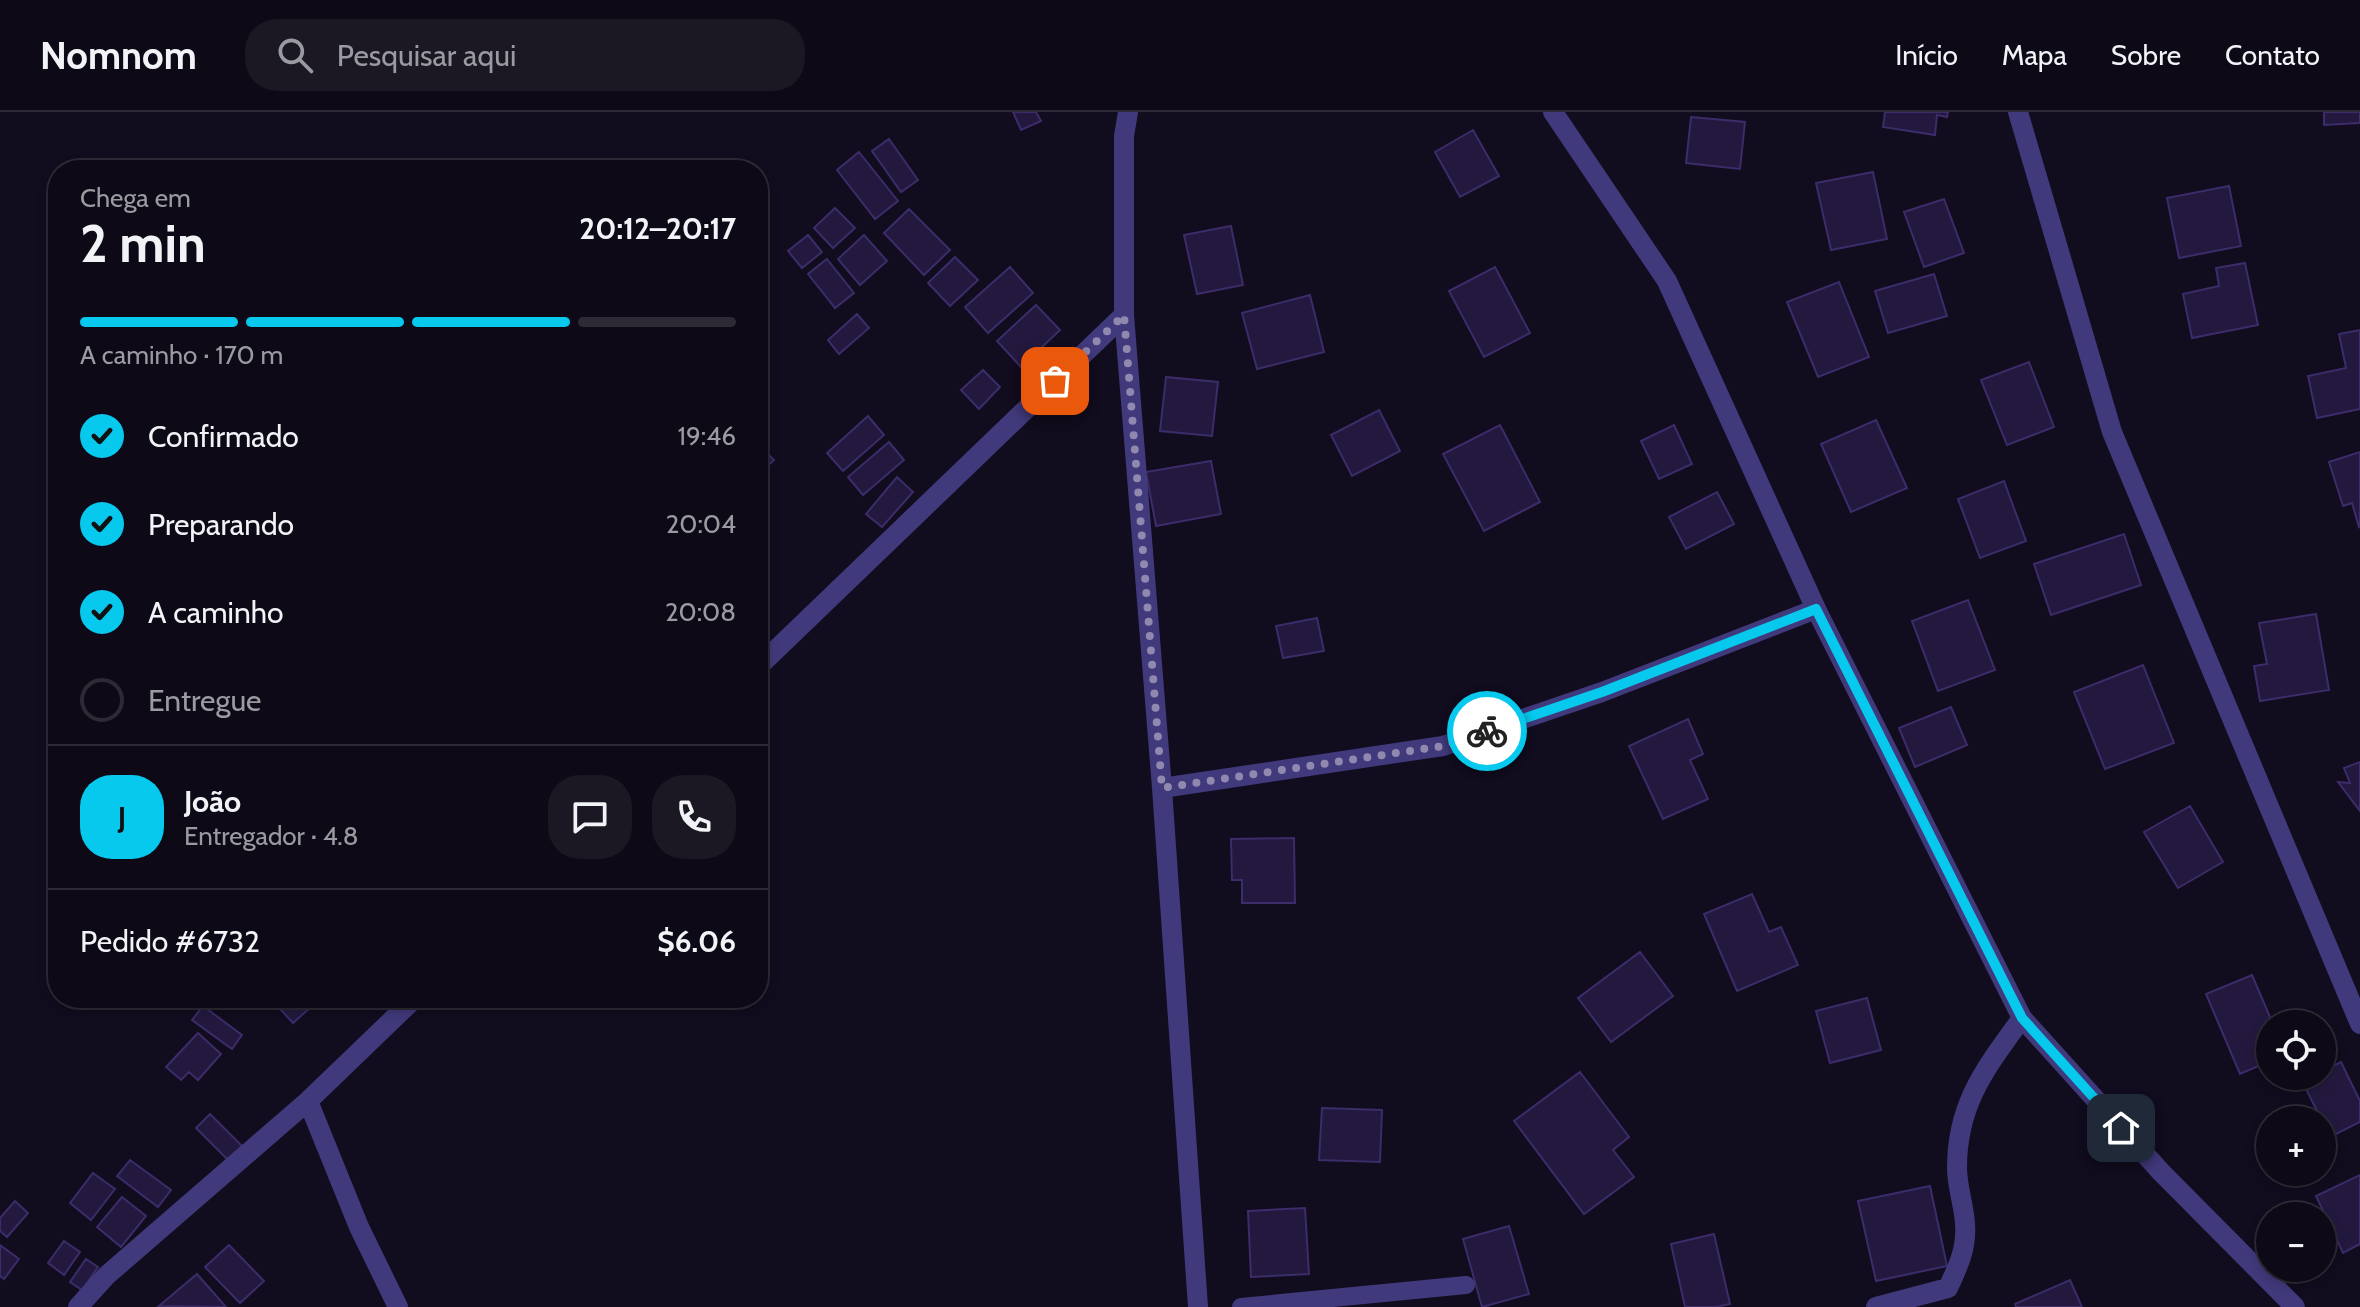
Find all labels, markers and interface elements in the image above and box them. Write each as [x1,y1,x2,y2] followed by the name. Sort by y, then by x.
[245,19,805,91] search box
[40,32,197,79] text: Nomnom
[273,33,317,77] icon: search
[337,37,516,74] text: Pesquisar aqui
[1895,38,1958,72] text: Início
[2002,38,2067,72] text: Mapa
[2111,38,2181,72] text: Sobre
[2225,38,2320,72] text: Contato
[80,182,191,214] text: Chega em
[579,210,736,247] text: 20:12–20:17
[80,212,206,275] text: 2 min
[80,339,283,371] text: A caminho · 170 m
[1021,347,1089,415] pin
[1033,359,1077,403] icon: bag
[80,414,124,458] icon: check
[148,418,299,455] text: Confirmado
[678,420,736,452] text: 19:46
[80,502,124,546] icon: check
[148,506,294,543] text: Preparando
[666,508,736,540] text: 20:04
[80,590,124,634] icon: check
[148,594,283,631] text: A caminho
[665,596,736,628] text: 20:08
[148,682,261,719] text: Entregue
[1447,691,1527,771] courier
[1465,709,1509,753] icon: bike
[548,775,632,859] button: chat
[652,775,736,859] button: phone
[184,783,241,820] text: João
[118,799,126,836] text: J
[184,820,359,852] text: Entregador · 4.8
[80,923,260,960] text: Pedido #6732
[657,923,736,960] text: $6.06
[2256,1010,2336,1282] map controls
[2256,1010,2336,1090] button: locate
[2087,1094,2155,1162] pin
[2099,1106,2143,1150] icon: home
[2256,1106,2336,1186] button: +
[2256,1202,2336,1282] button: −

